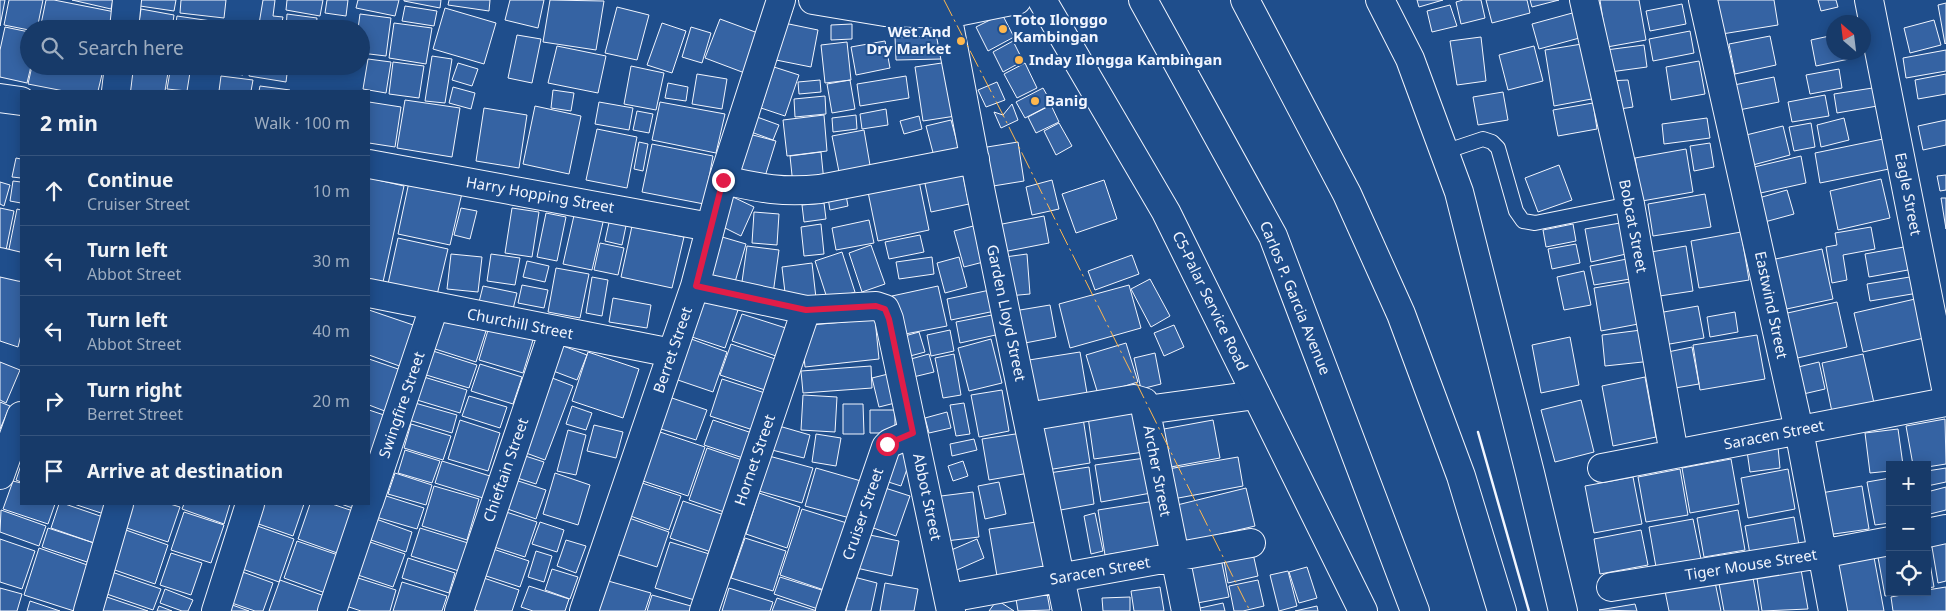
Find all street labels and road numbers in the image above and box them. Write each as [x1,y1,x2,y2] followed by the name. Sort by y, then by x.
[1891,151,1927,238] street label: Eagle Street
[464,171,616,217] street label: Harry Hopping Street
[1615,177,1653,275] street label: Bobcat Street
[1256,218,1336,378] street label: Carlos P. Garcia Avenue
[1168,228,1253,374] street label: C5-Palar Service Road
[983,243,1031,384] street label: Garden Lloyd Street
[1751,249,1793,361] street label: Eastwind Street
[465,303,576,343] street label: Churchill Street
[648,303,696,395] street label: Berret Street
[373,348,429,461] street label: Swingfire Street
[729,411,779,508] street label: Hornet Street
[478,414,532,524] street label: Chieftain Street
[1722,414,1826,454] street label: Saracen Street
[1139,424,1177,519] street label: Archer Street
[909,452,947,543] street label: Abbot Street
[837,464,887,563] street label: Cruiser Street
[1683,544,1819,584] street label: Tiger Mouse Street
[1048,551,1152,589] street label: Saracen Street

